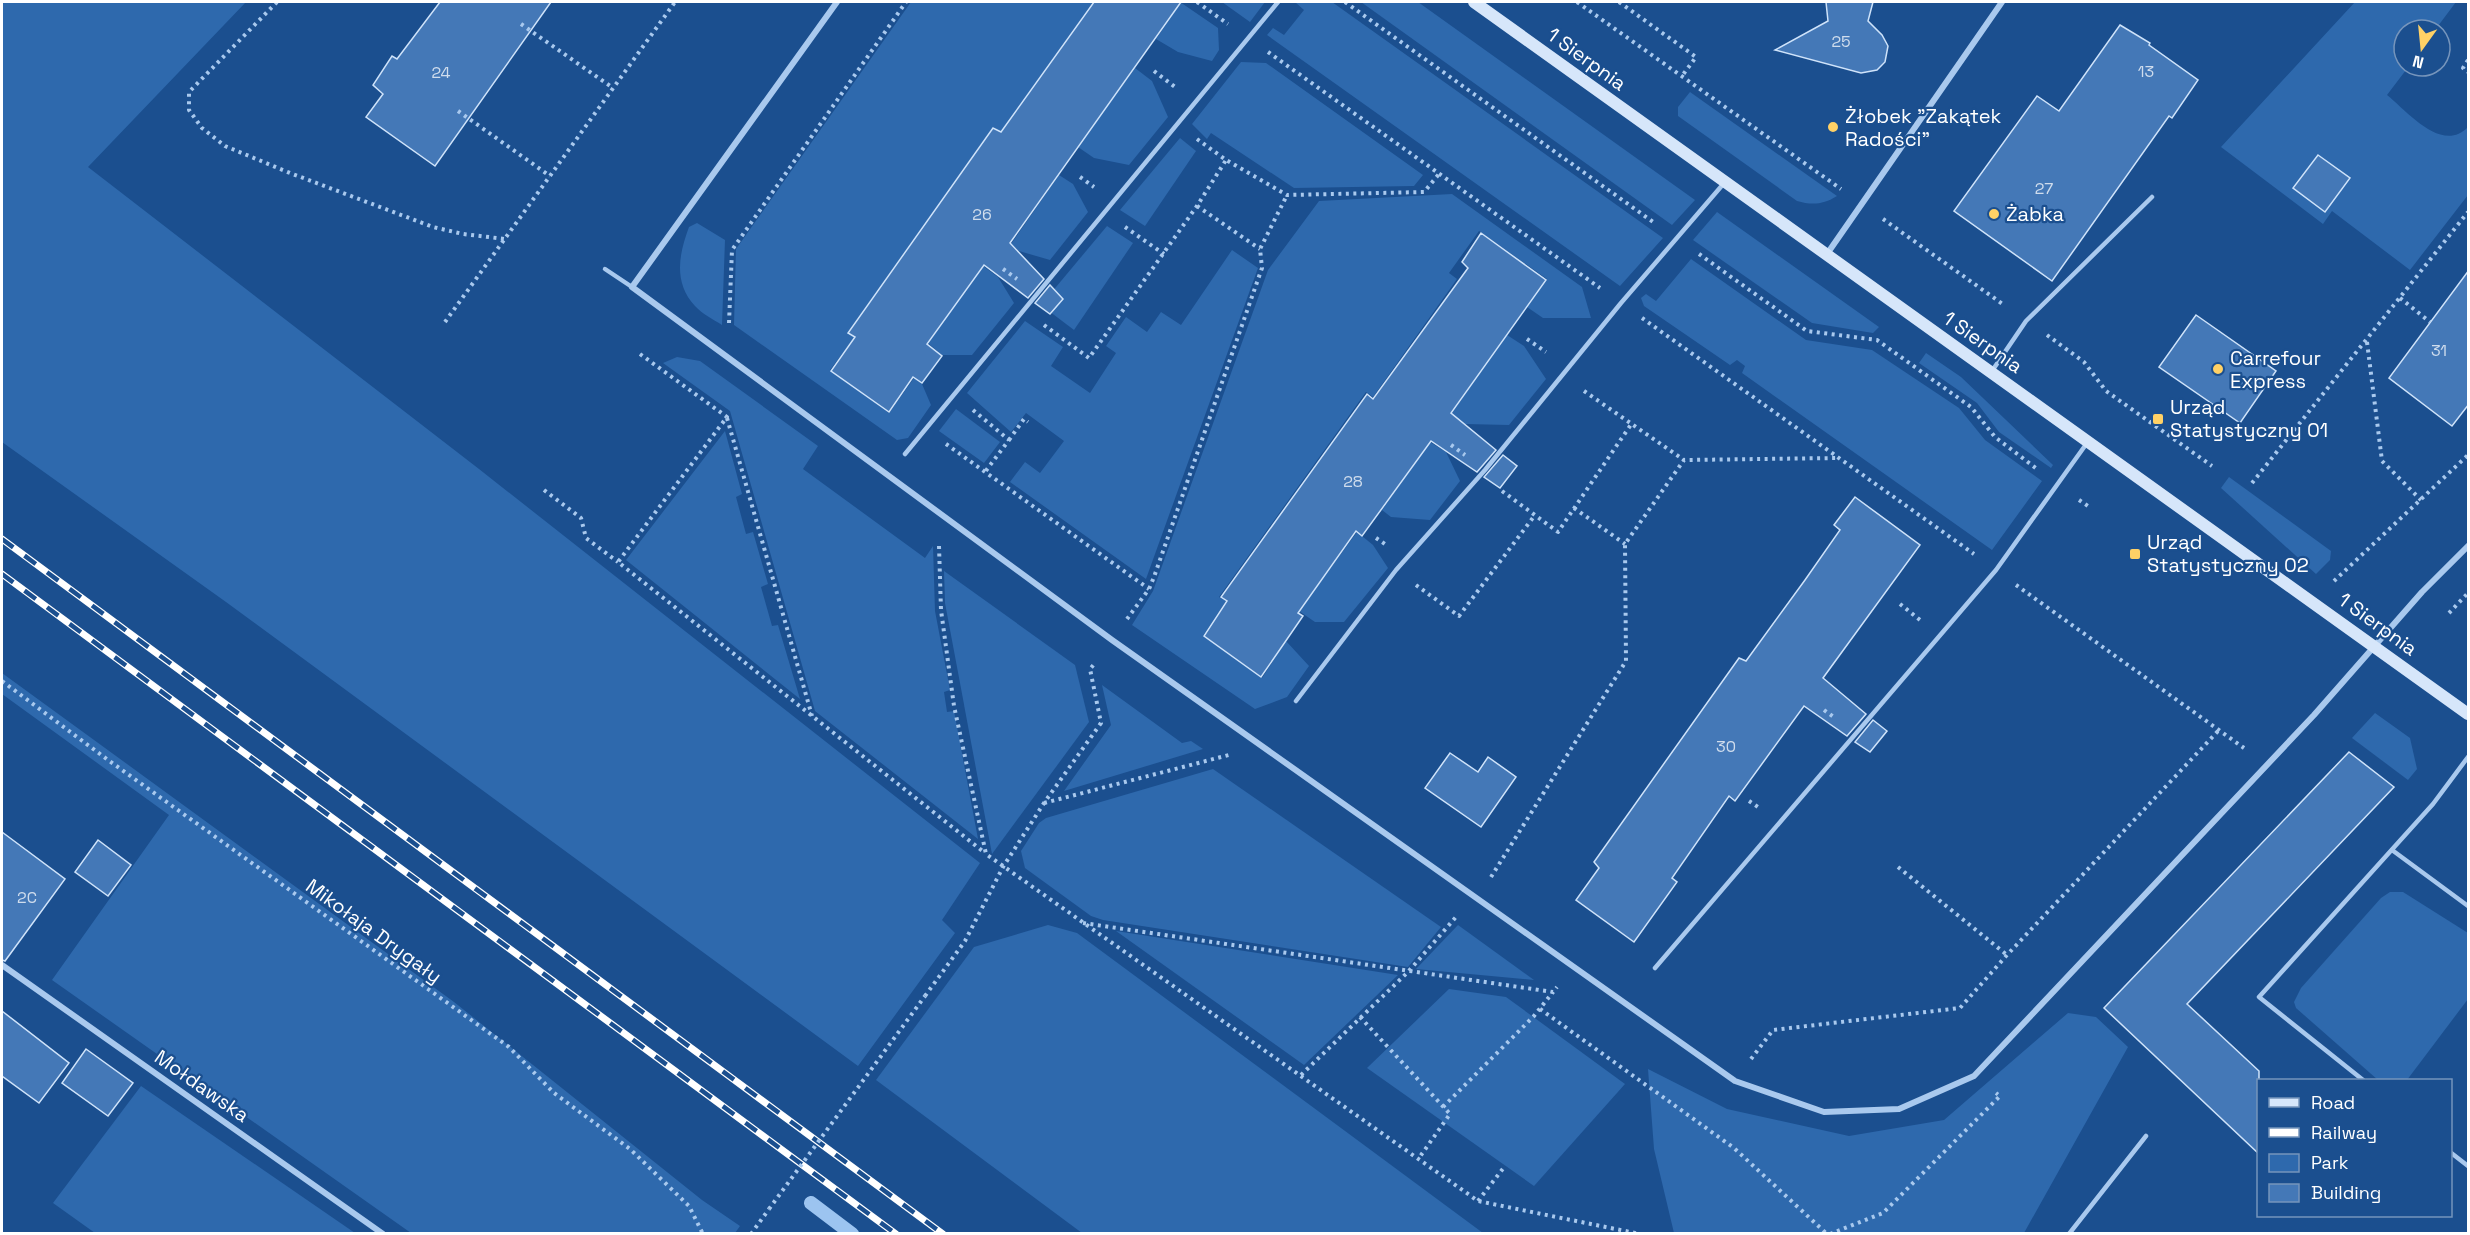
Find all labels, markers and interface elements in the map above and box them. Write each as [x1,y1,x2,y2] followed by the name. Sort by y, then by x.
[2392,18,2452,78] north arrow
[1542,22,1632,96] street label: 1 Sierpnia
[1831,31,1851,52] house number: 25
[2410,50,2426,74] text: N
[2138,61,2154,82] house number: 13
[431,62,451,83] house number: 24
[1845,103,2002,152] place label: Żłobek "Zakątek Radości"
[1826,120,1840,134] marker: Żłobek "Zakątek Radości"
[2035,178,2053,199] house number: 27
[2006,201,2064,227] place label: Żabka
[972,204,992,225] house number: 26
[1987,207,2001,221] marker: Żabka
[1938,305,2028,379] street label: 1 Sierpnia
[2431,340,2447,361] house number: 31
[2230,345,2321,394] place label: Carrefour Express
[2211,362,2225,376] marker: Carrefour Express
[2170,394,2328,443] place label: Urząd Statystyczny 01
[2151,412,2165,426] marker: Urząd Statystyczny 01
[1343,471,1363,492] house number: 28
[2147,529,2309,578] place label: Urząd Statystyczny 02
[2128,547,2142,561] marker: Urząd Statystyczny 02
[2333,587,2423,661] street label: 1 Sierpnia
[1716,736,1736,757] house number: 30
[301,873,447,989] street label: Mikołaja Drygały
[17,887,37,908] house number: 2C
[150,1044,254,1128] street label: Mołdawska
[2257,1079,2452,1217] legend
[2311,1091,2355,1114] text: Road
[2311,1121,2377,1144] text: Railway
[2311,1151,2349,1174] text: Park
[2311,1181,2381,1204] text: Building

